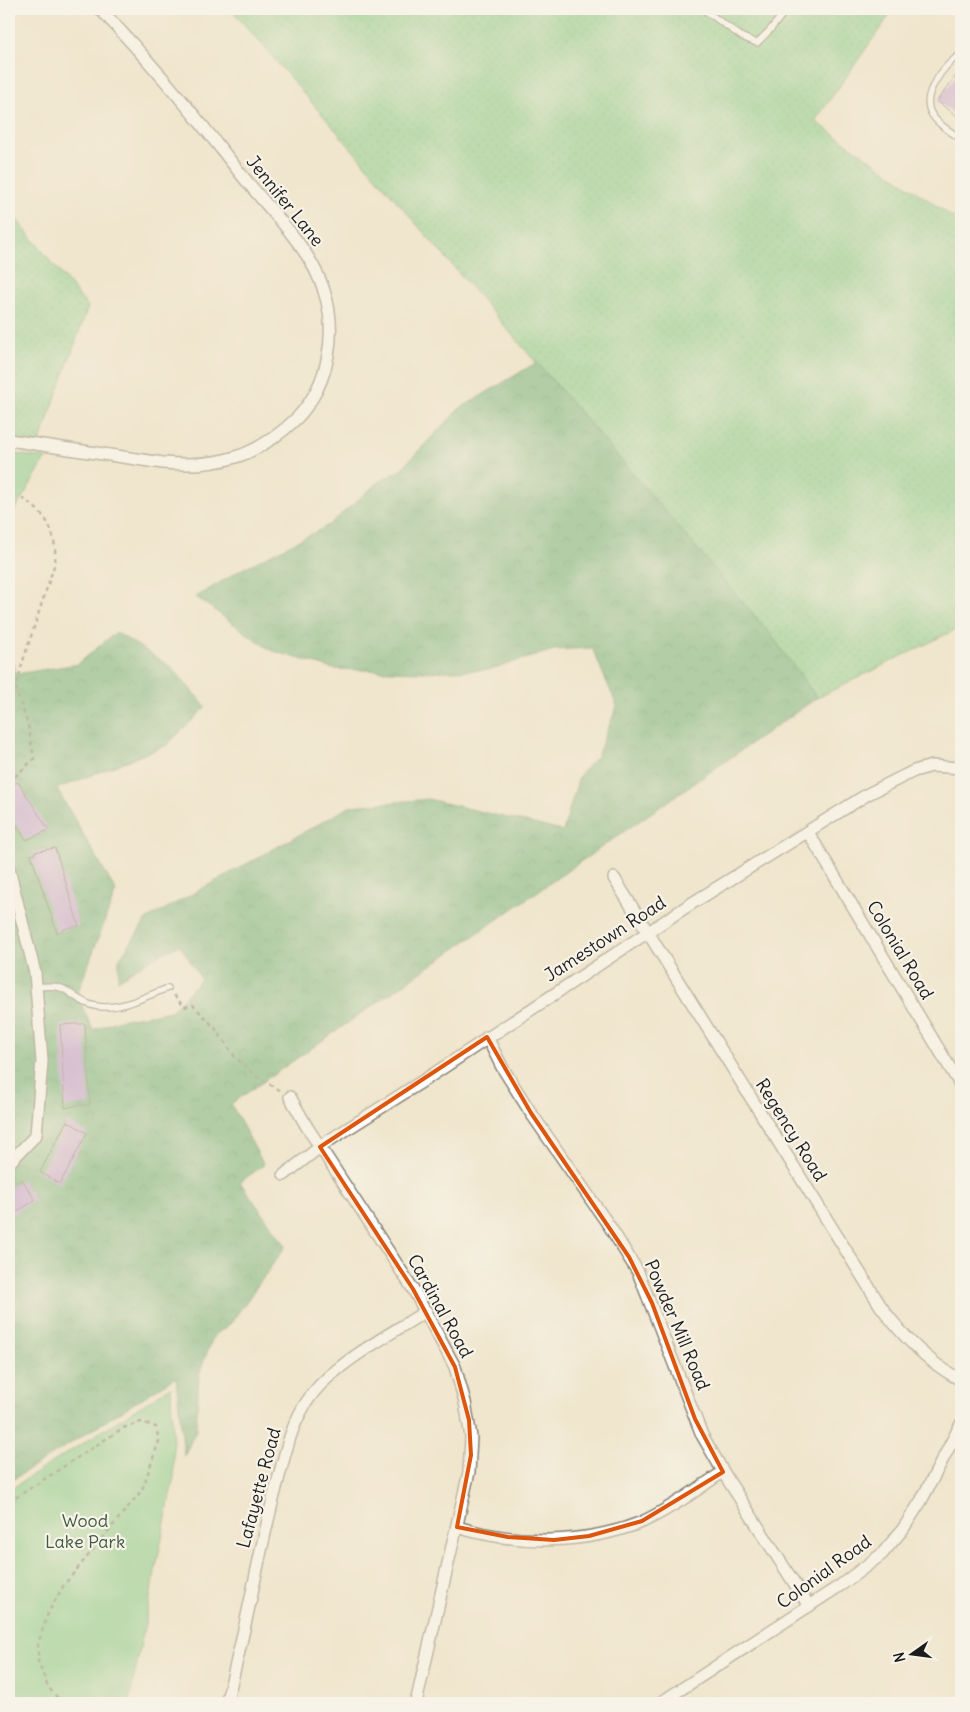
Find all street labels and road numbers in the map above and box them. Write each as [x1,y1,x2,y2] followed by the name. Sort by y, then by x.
[242,150,329,251] street label: Jennifer Lane
[540,891,670,986] street label: Jamestown Road
[862,896,939,1004] street label: Colonial Road
[751,1074,832,1186] street label: Regency Road
[403,1250,479,1362] street label: Cardinal Road
[640,1256,715,1394] street label: Powder Mill Road
[231,1425,286,1551] street label: Lafayette Road
[772,1529,876,1614] street label: Colonial Road

